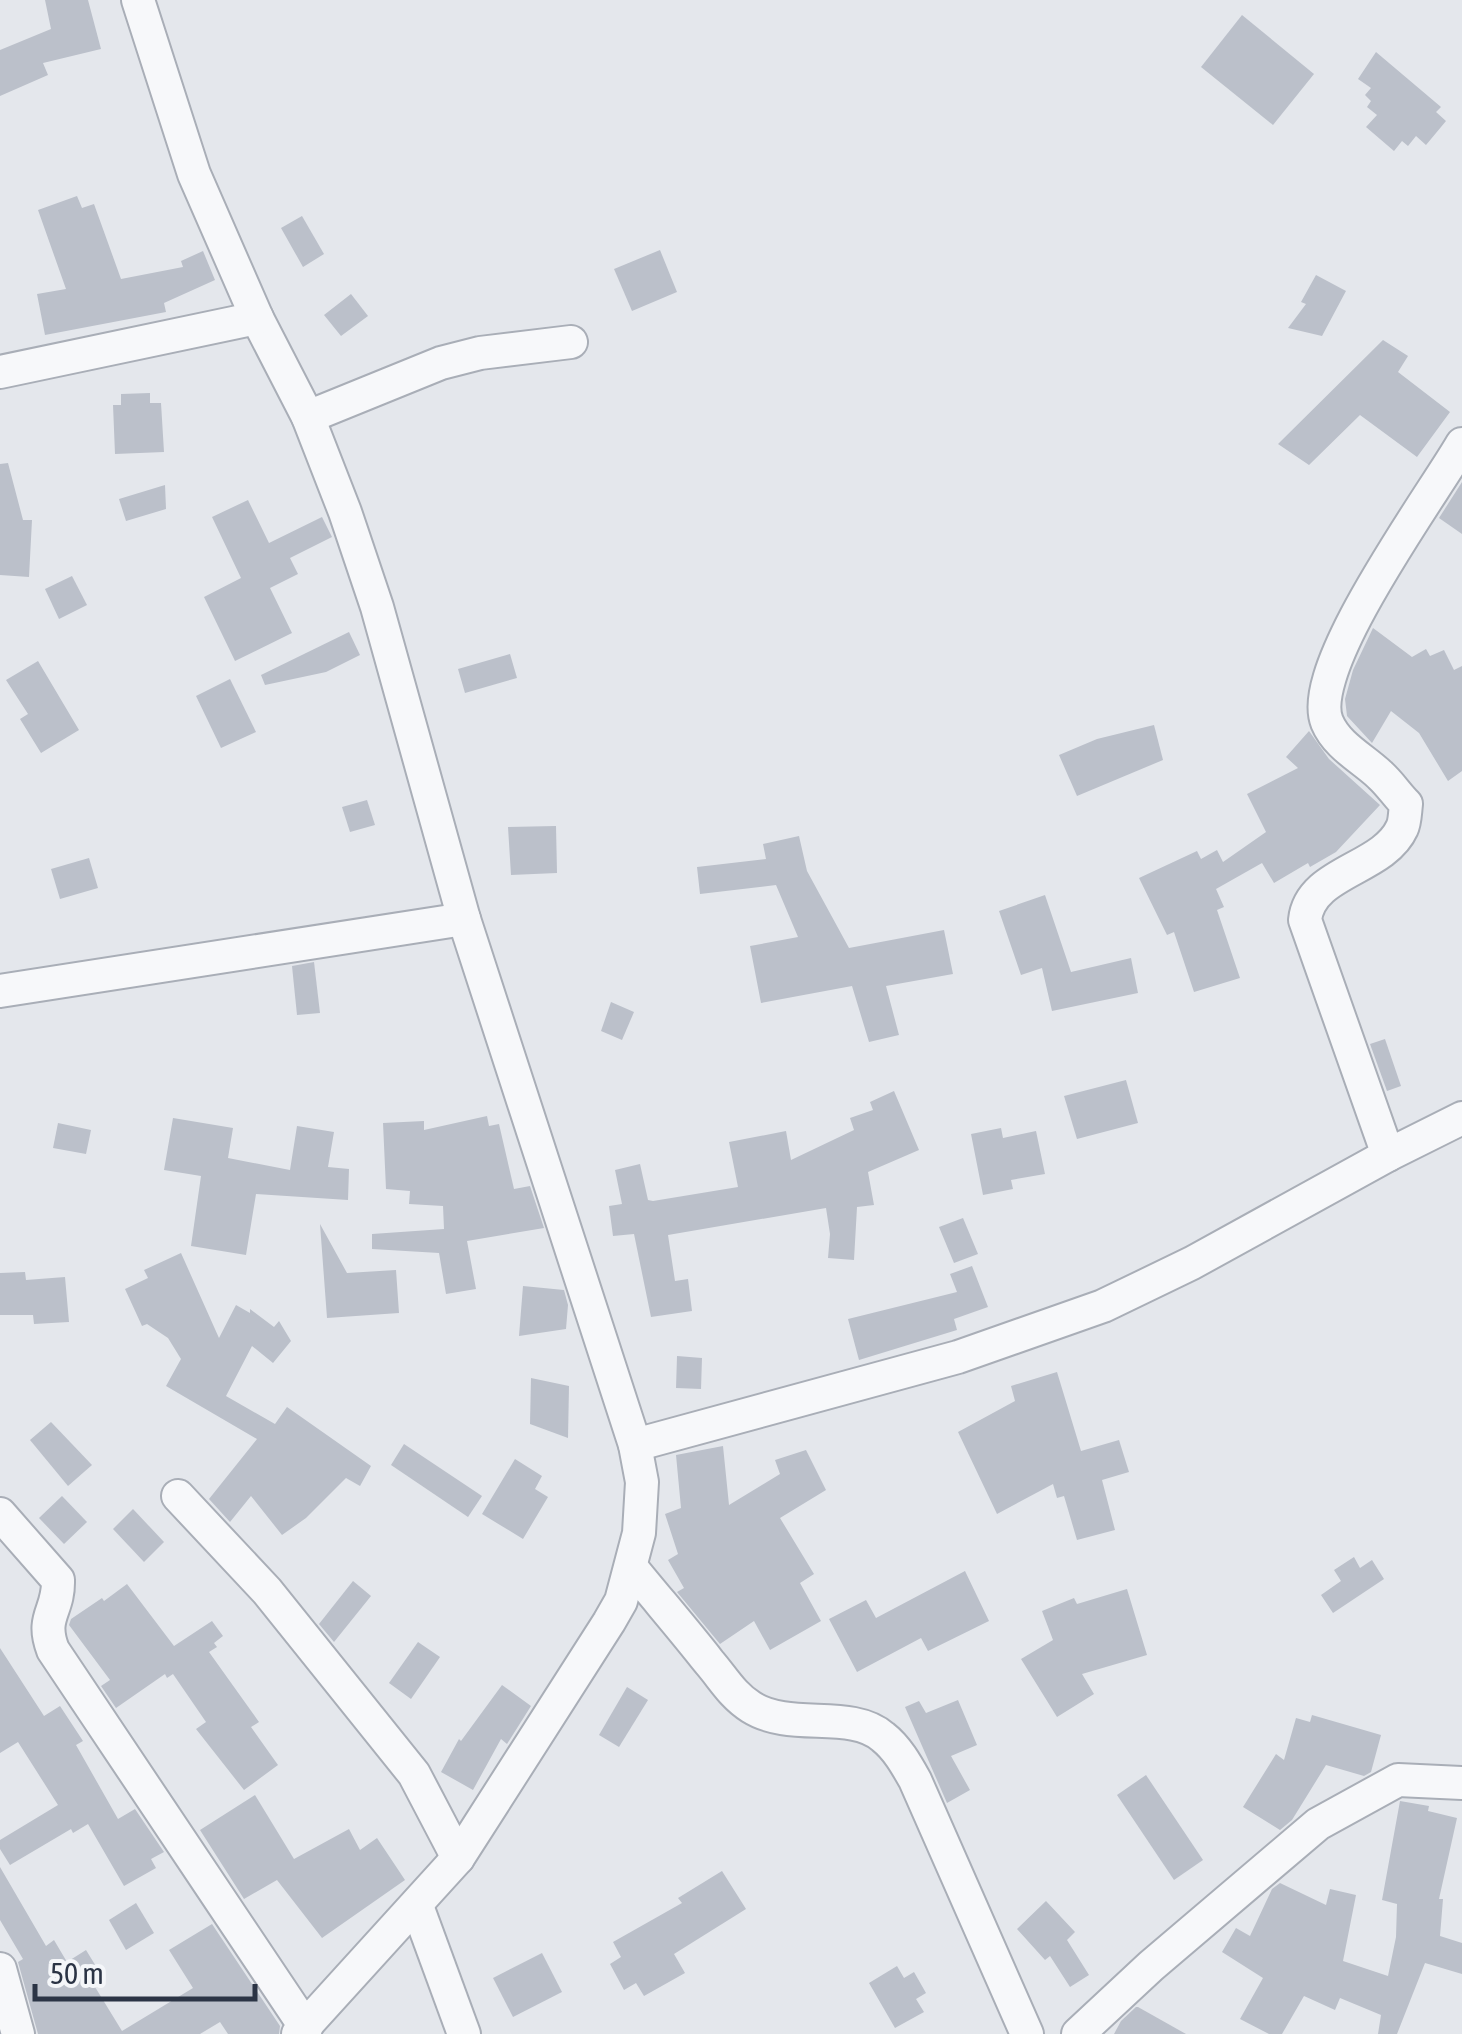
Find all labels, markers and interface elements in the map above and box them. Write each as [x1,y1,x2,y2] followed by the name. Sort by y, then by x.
[35,1939,255,2001] scale bar
[50,1956,104,1990] text: 50 m

